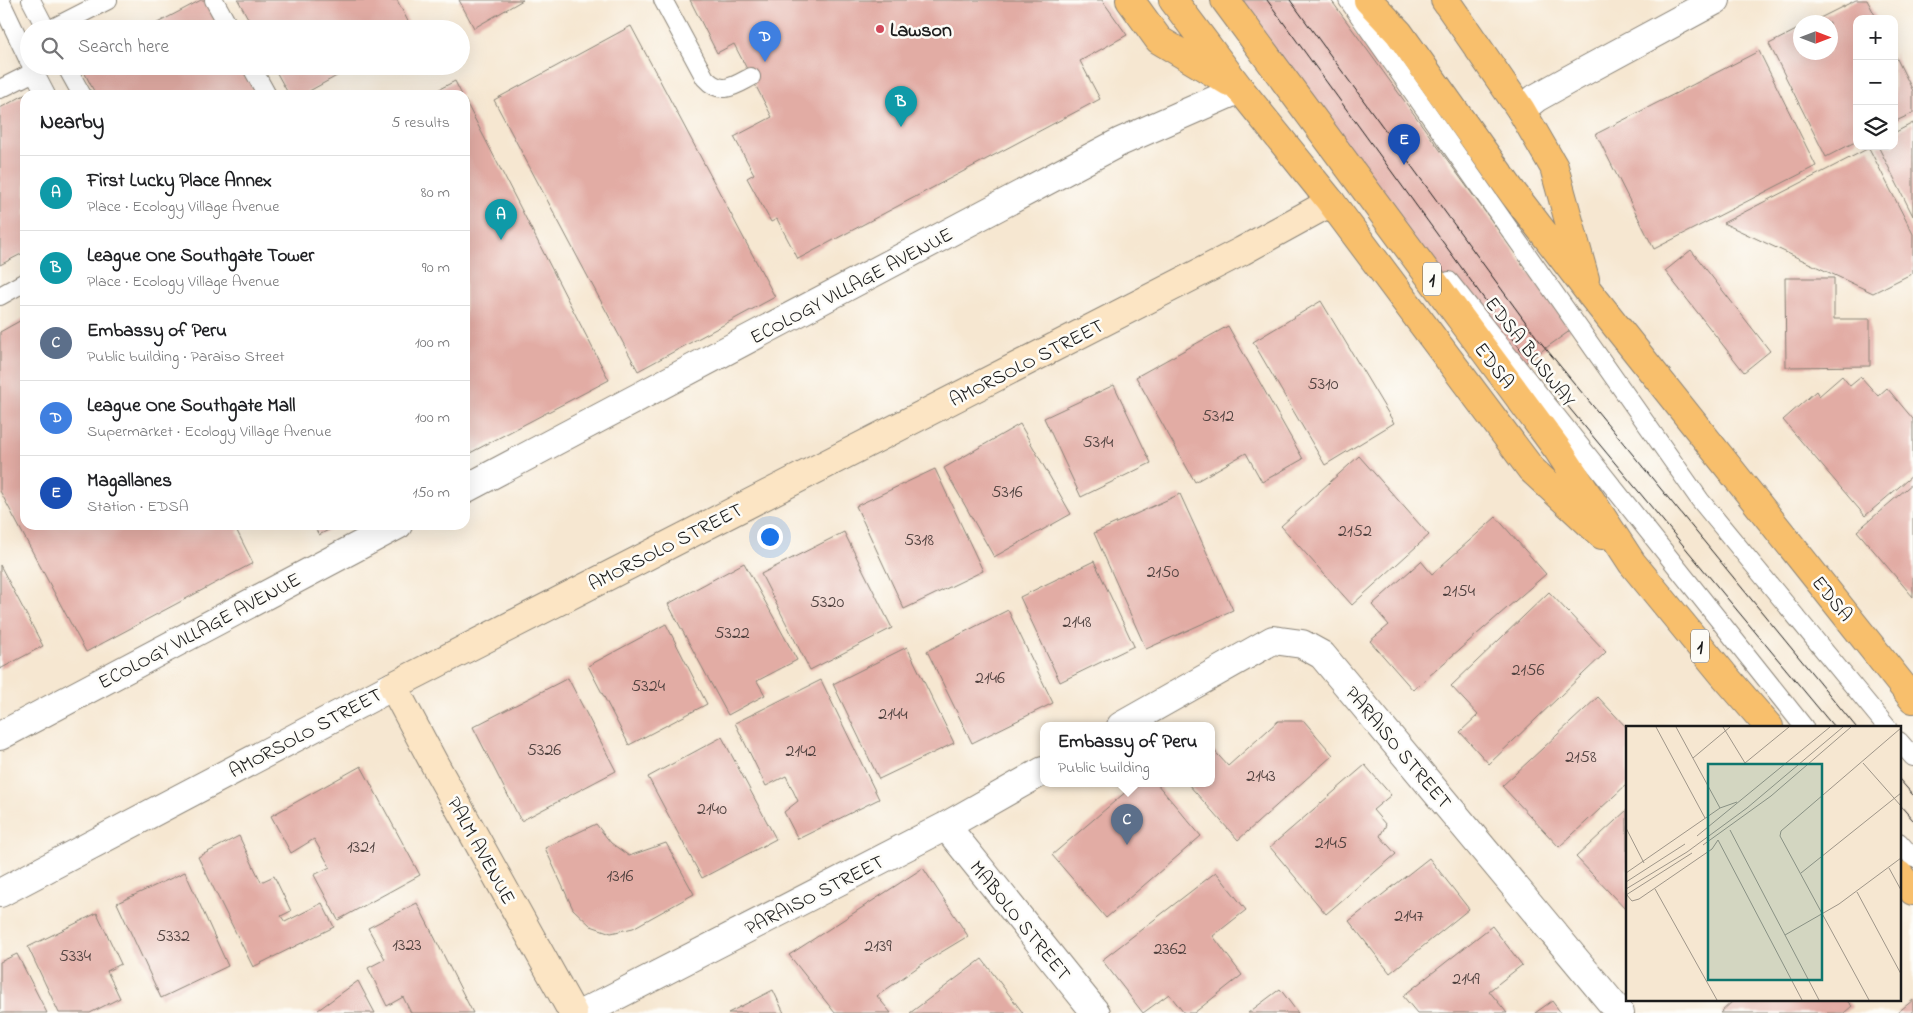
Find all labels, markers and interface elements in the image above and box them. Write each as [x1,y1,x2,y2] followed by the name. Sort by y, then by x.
[1793,15,1838,60] north arrow
[1853,15,1898,150] map controls
[1853,15,1898,60] button: +
[890,17,952,46] place label: Lawson
[20,20,470,75] search box
[749,21,781,62] pin: D
[874,23,886,35] marker: Lawson
[38,34,66,62] icon: search
[78,34,169,61] text: Search here
[1853,60,1898,105] button: −
[885,86,917,127] pin: B
[1853,105,1898,150] button: layers
[40,108,104,138] text: Nearby
[391,111,450,135] text: 5 results
[1388,124,1420,165] pin: E
[87,168,272,195] text: First Lucky Place Annex
[51,181,61,205] text: A
[421,181,450,205] text: 80 m
[87,195,279,219] text: Place · Ecology Village Avenue
[485,199,517,240] pin: A
[746,221,959,353] street label: ECOLOGY VILLAGE AVENUE
[87,243,314,270] text: League One Southgate Tower
[51,256,61,280] text: B
[422,256,450,280] text: 90 m
[1423,262,1441,296] road number: 1
[87,270,279,294] text: Place · Ecology Village Avenue
[1481,291,1581,411] street label: EDSA BUSWAY
[945,313,1109,416] street label: AMORSOLO STREET
[87,318,227,345] text: Embassy of Peru
[52,331,60,355] text: C
[415,331,450,355] text: 100 m
[1470,337,1520,393] street label: EDSA
[87,345,285,369] text: Public building · Paraiso Street
[1307,372,1339,398] house number: 5310
[87,393,295,420] text: League One Southgate Mall
[1202,404,1234,430] house number: 5312
[50,406,62,430] text: D
[415,406,450,430] text: 100 m
[87,420,331,444] text: Supermarket · Ecology Village Avenue
[1083,430,1114,456] house number: 5314
[87,468,172,495] text: Magallanes
[991,480,1023,506] house number: 5316
[51,481,61,505] text: E
[412,481,450,505] text: 150 m
[87,495,189,519] text: Station · EDSA
[584,497,748,600] street label: AMORSOLO STREET
[1338,519,1372,545] house number: 2152
[757,524,783,550] your location
[904,528,934,554] house number: 5318
[1147,560,1180,586] house number: 2150
[94,566,307,698] street label: ECOLOGY VILLAGE AVENUE
[1803,570,1859,629] street label: EDSA
[1443,579,1476,605] house number: 2154
[810,590,844,616] house number: 5320
[1063,610,1092,636] house number: 2148
[714,621,750,647] house number: 5322
[1691,630,1709,662] road number: 1
[1512,658,1545,684] house number: 2156
[975,666,1005,692] house number: 2146
[631,674,666,700] house number: 5324
[224,681,388,787] street label: AMORSOLO STREET
[1337,681,1457,816] street label: PARAISO STREET
[878,702,908,728] house number: 2144
[1040,722,1215,787] popup
[1626,726,1900,1000] inset map
[1058,729,1197,756] text: Embassy of Peru
[527,738,561,764] house number: 5326
[785,739,817,765] house number: 2142
[1565,745,1597,771] house number: 2158
[1058,756,1150,780] text: Public building
[1246,764,1276,790] house number: 2143
[438,792,521,910] street label: PALM AVENUE
[697,797,727,823] house number: 2140
[1111,804,1143,845] pin: C
[1315,831,1347,857] house number: 2145
[347,835,375,861] house number: 1321
[740,849,890,944] street label: PARAISO STREET
[961,855,1077,988] street label: MABOLO STREET
[607,864,633,890] house number: 1316
[1394,904,1424,930] house number: 2147
[156,924,190,950] house number: 5332
[392,933,422,959] house number: 1323
[864,934,892,960] house number: 2139
[1153,937,1187,963] house number: 2362
[59,944,92,970] house number: 5334
[1452,967,1480,993] house number: 2149

